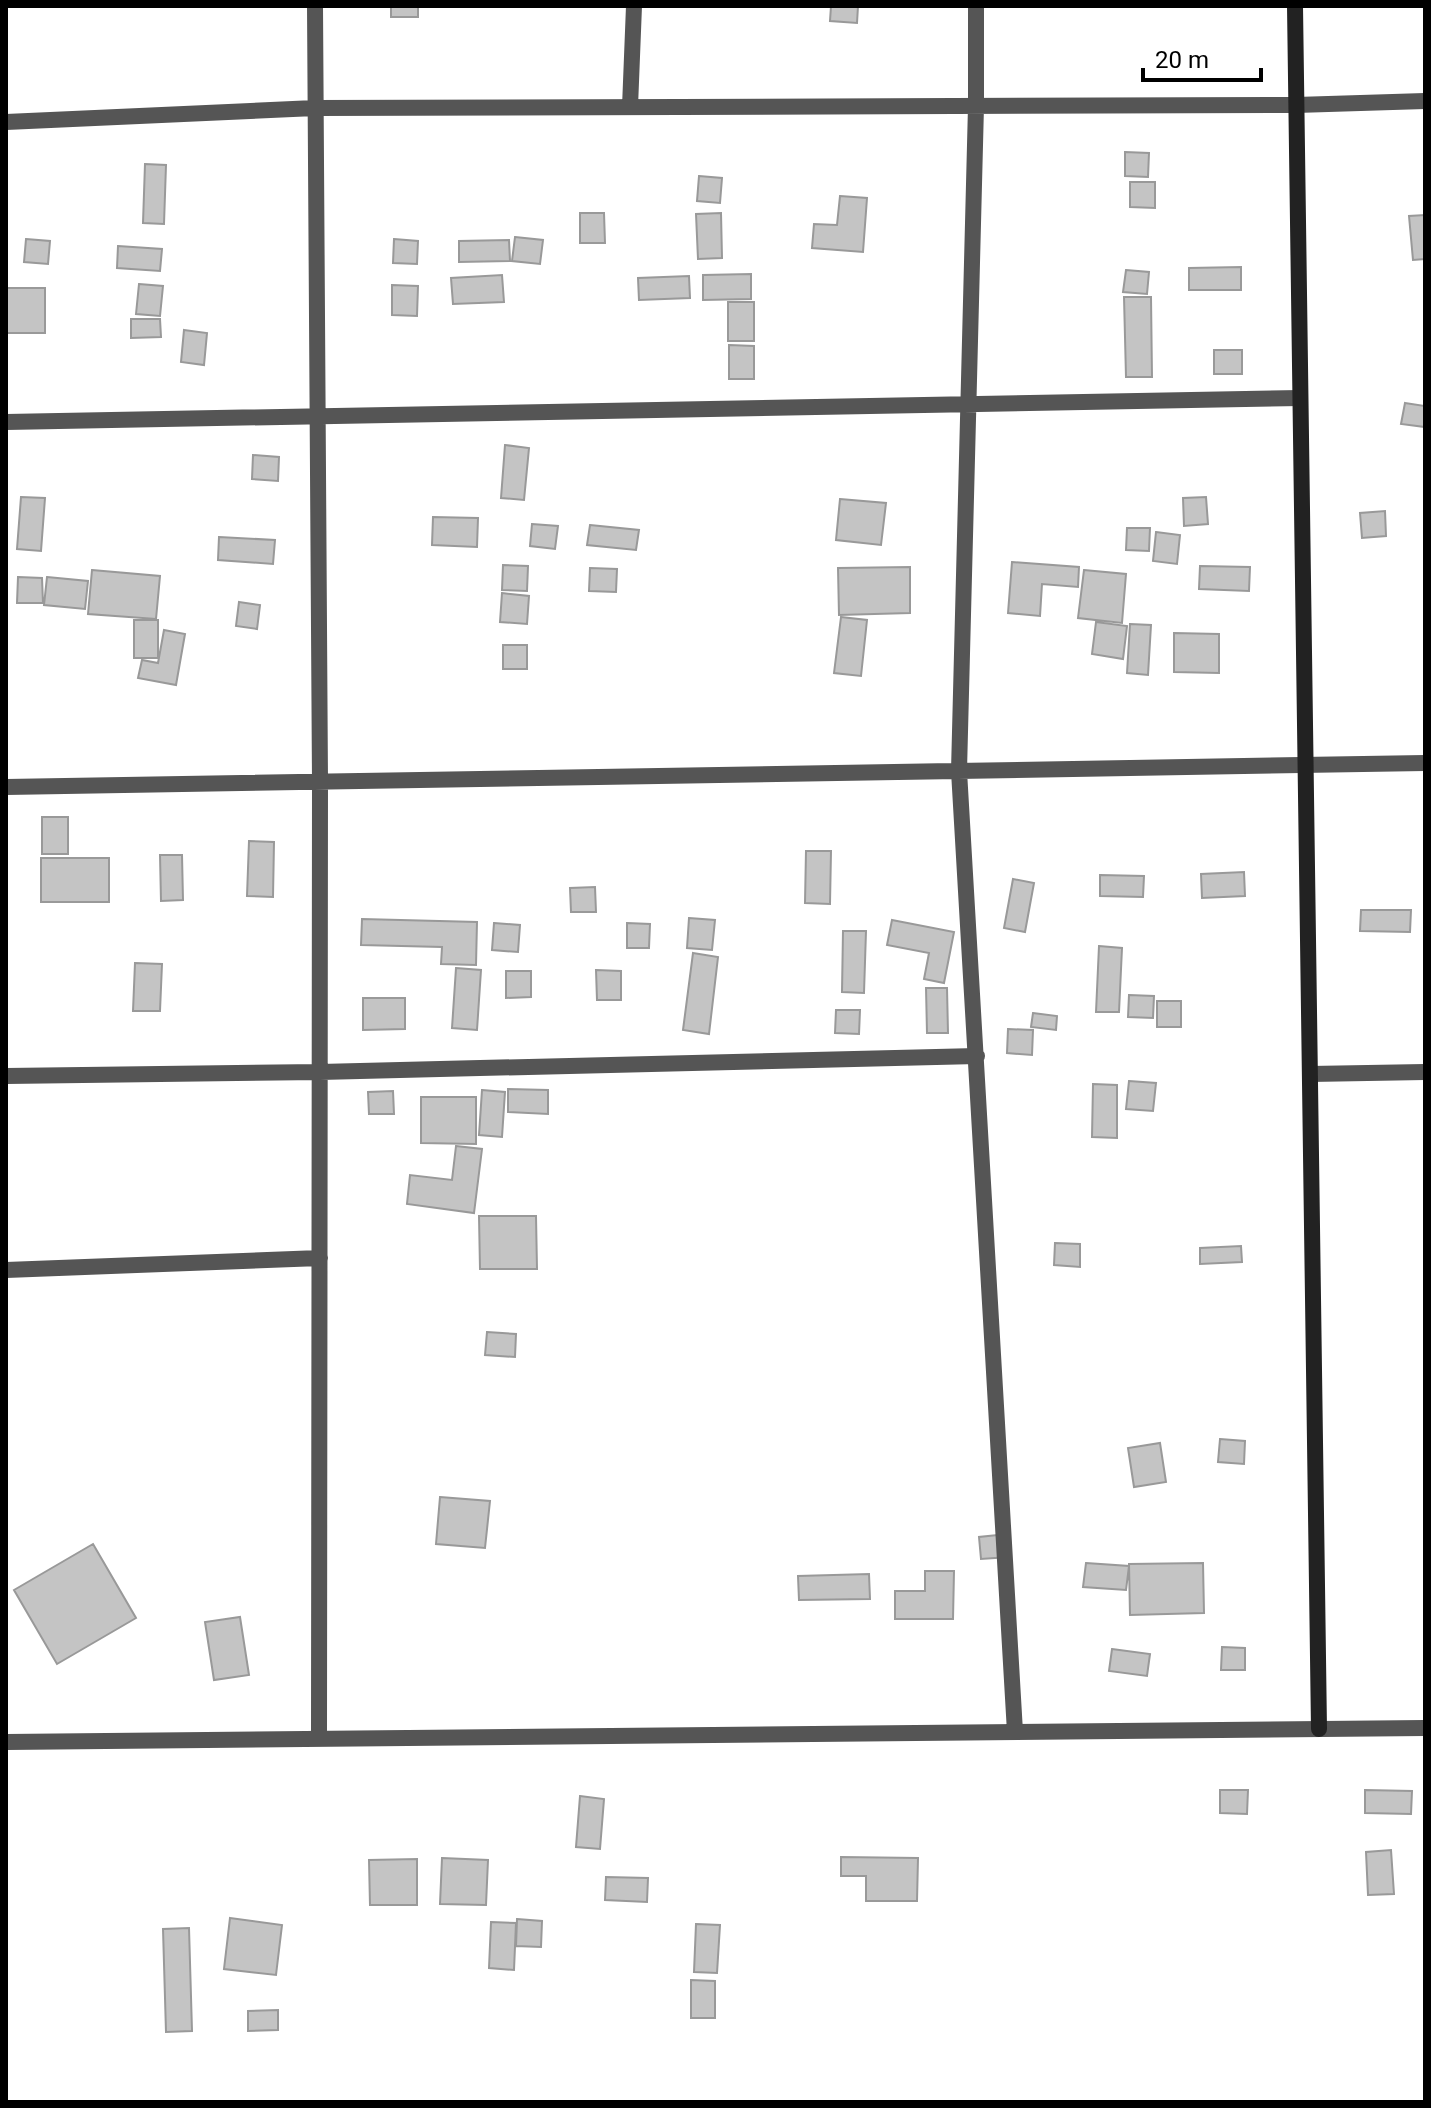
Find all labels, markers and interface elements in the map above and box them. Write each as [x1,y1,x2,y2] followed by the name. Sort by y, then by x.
[1143,32,1261,82] scale bar
[1155,46,1209,74] text: 20 m

